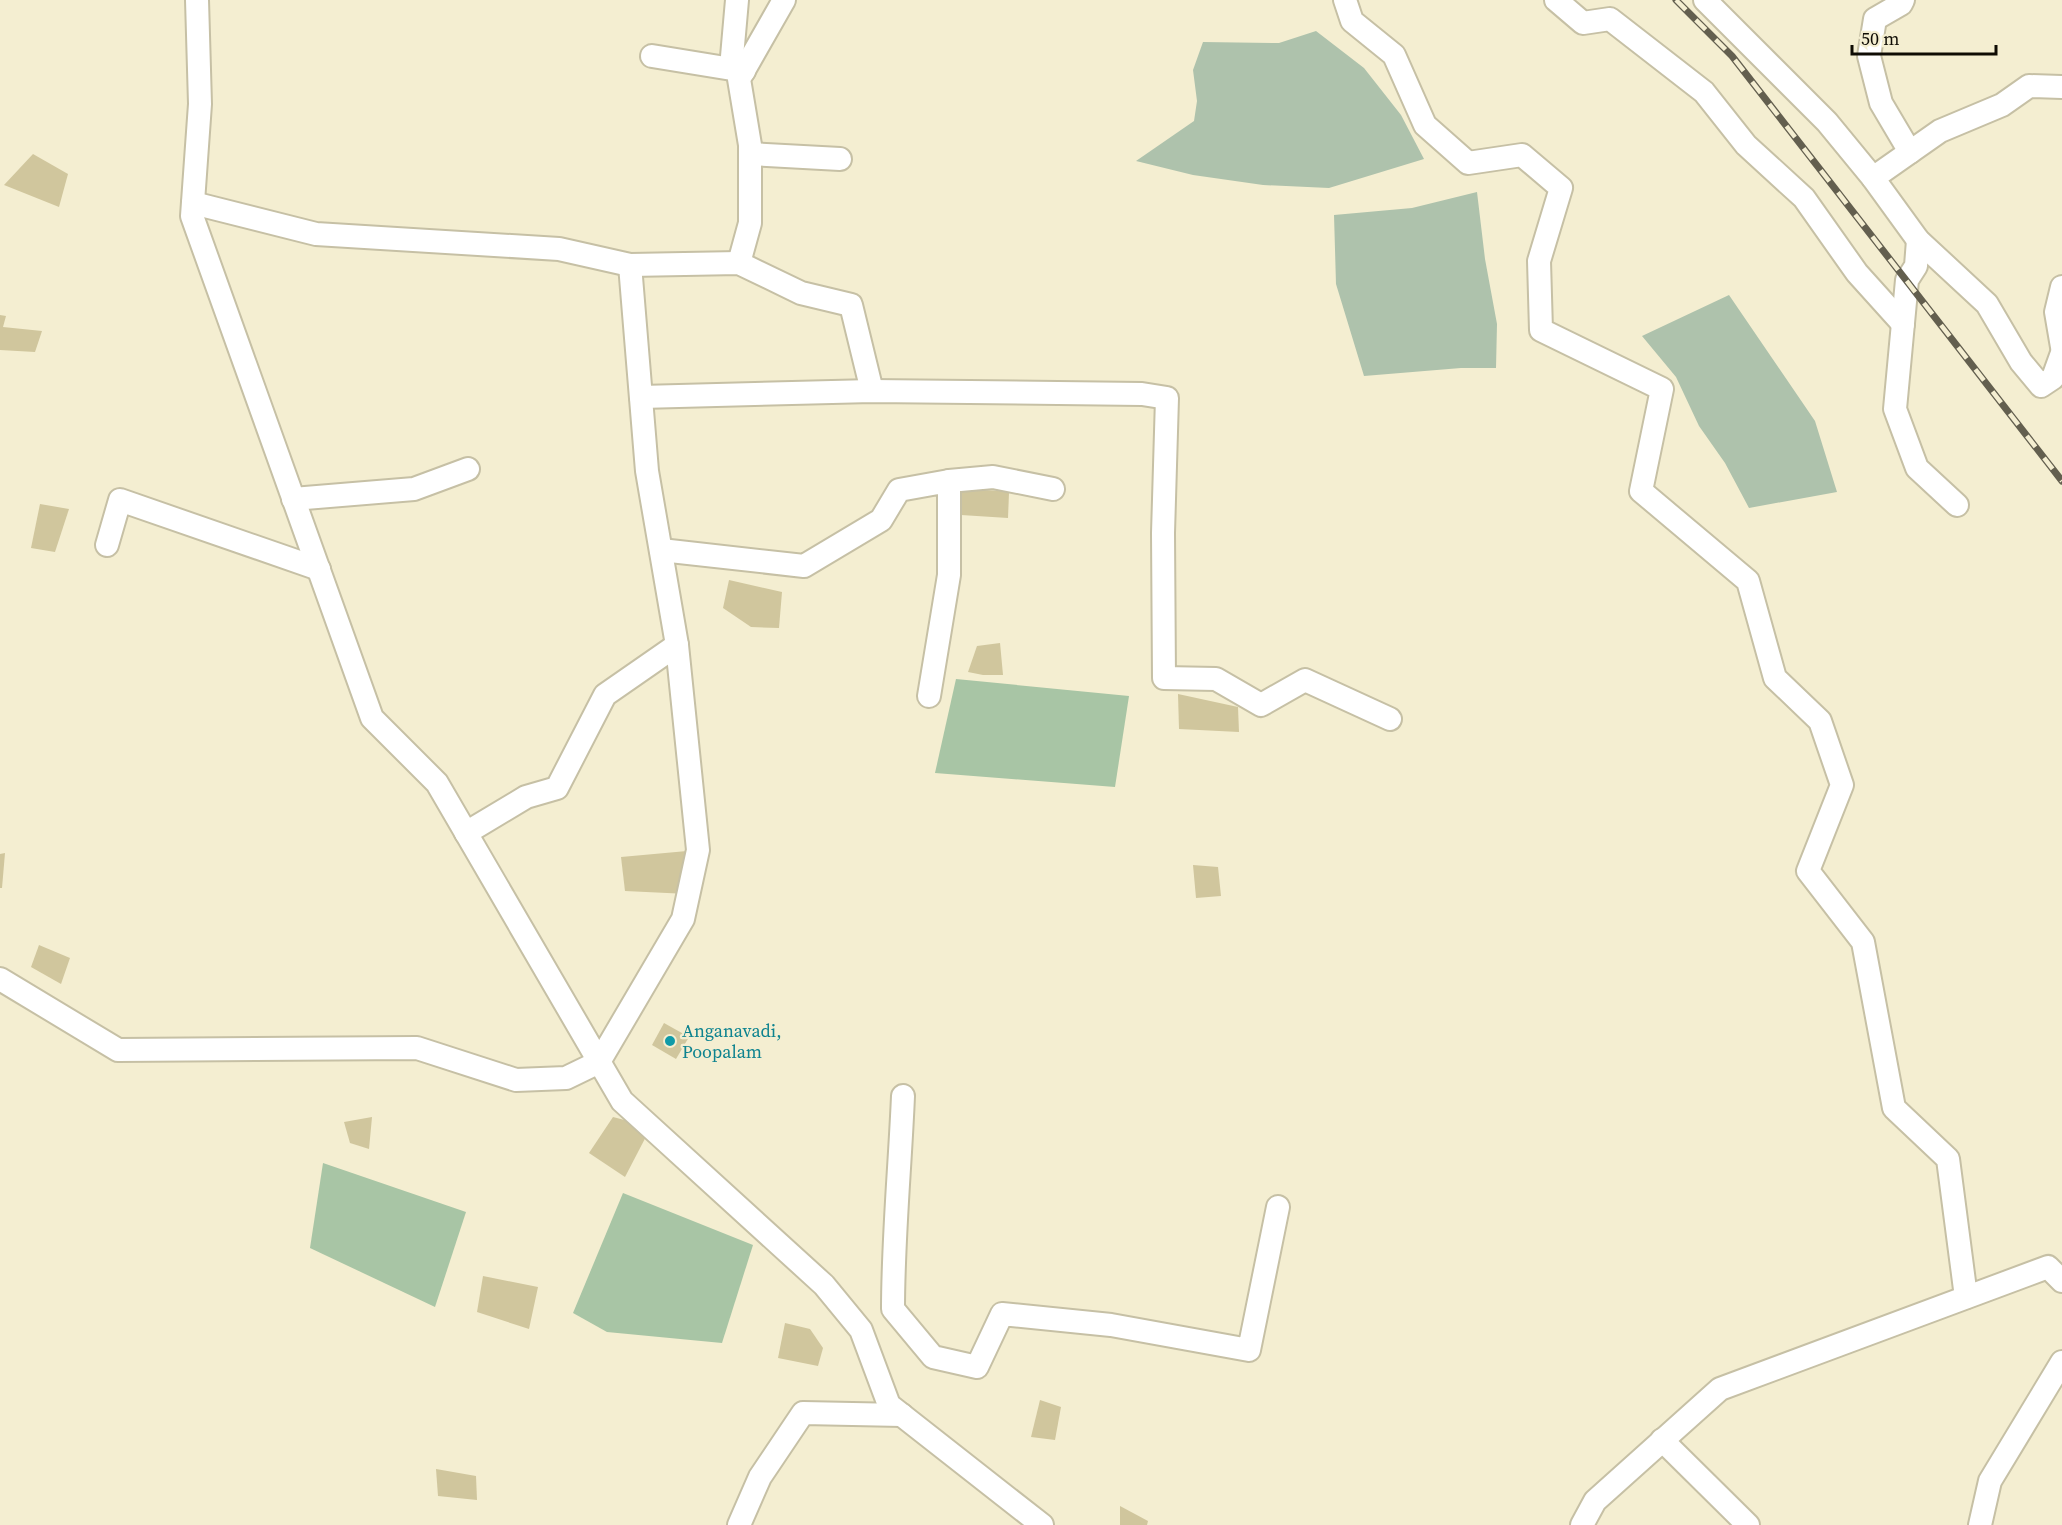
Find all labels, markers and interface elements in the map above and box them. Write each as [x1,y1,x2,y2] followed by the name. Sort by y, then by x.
[1852,18,1996,56] scale bar
[1861,26,1899,51] text: 50 m
[682,1018,782,1064] place label: Anganavadi, Poopalam
[663,1034,677,1048] marker: Anganavadi, Poopalam

